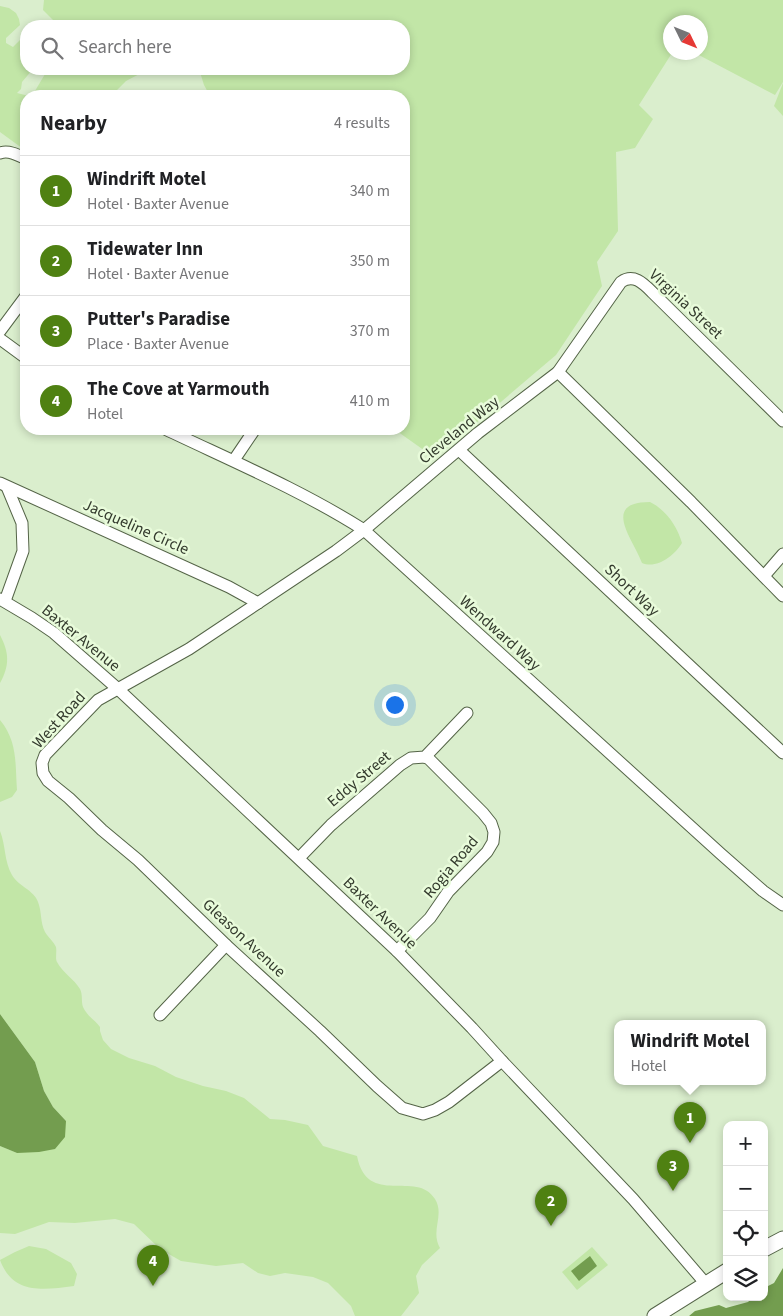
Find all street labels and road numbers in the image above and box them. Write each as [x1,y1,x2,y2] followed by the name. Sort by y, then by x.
[644,264,728,344] street label: Virginia Street
[414,390,504,469] street label: Cleveland Way
[80,494,193,560] street label: Jacqueline Circle
[600,559,665,622] street label: Short Way
[454,590,546,676] street label: Wendward Way
[37,599,125,677] street label: Baxter Avenue
[27,687,91,753] street label: West Road
[323,746,396,812] street label: Eddy Street
[418,831,484,903] street label: Rogia Road
[338,872,422,954] street label: Baxter Avenue
[198,894,290,982] street label: Gleason Avenue

